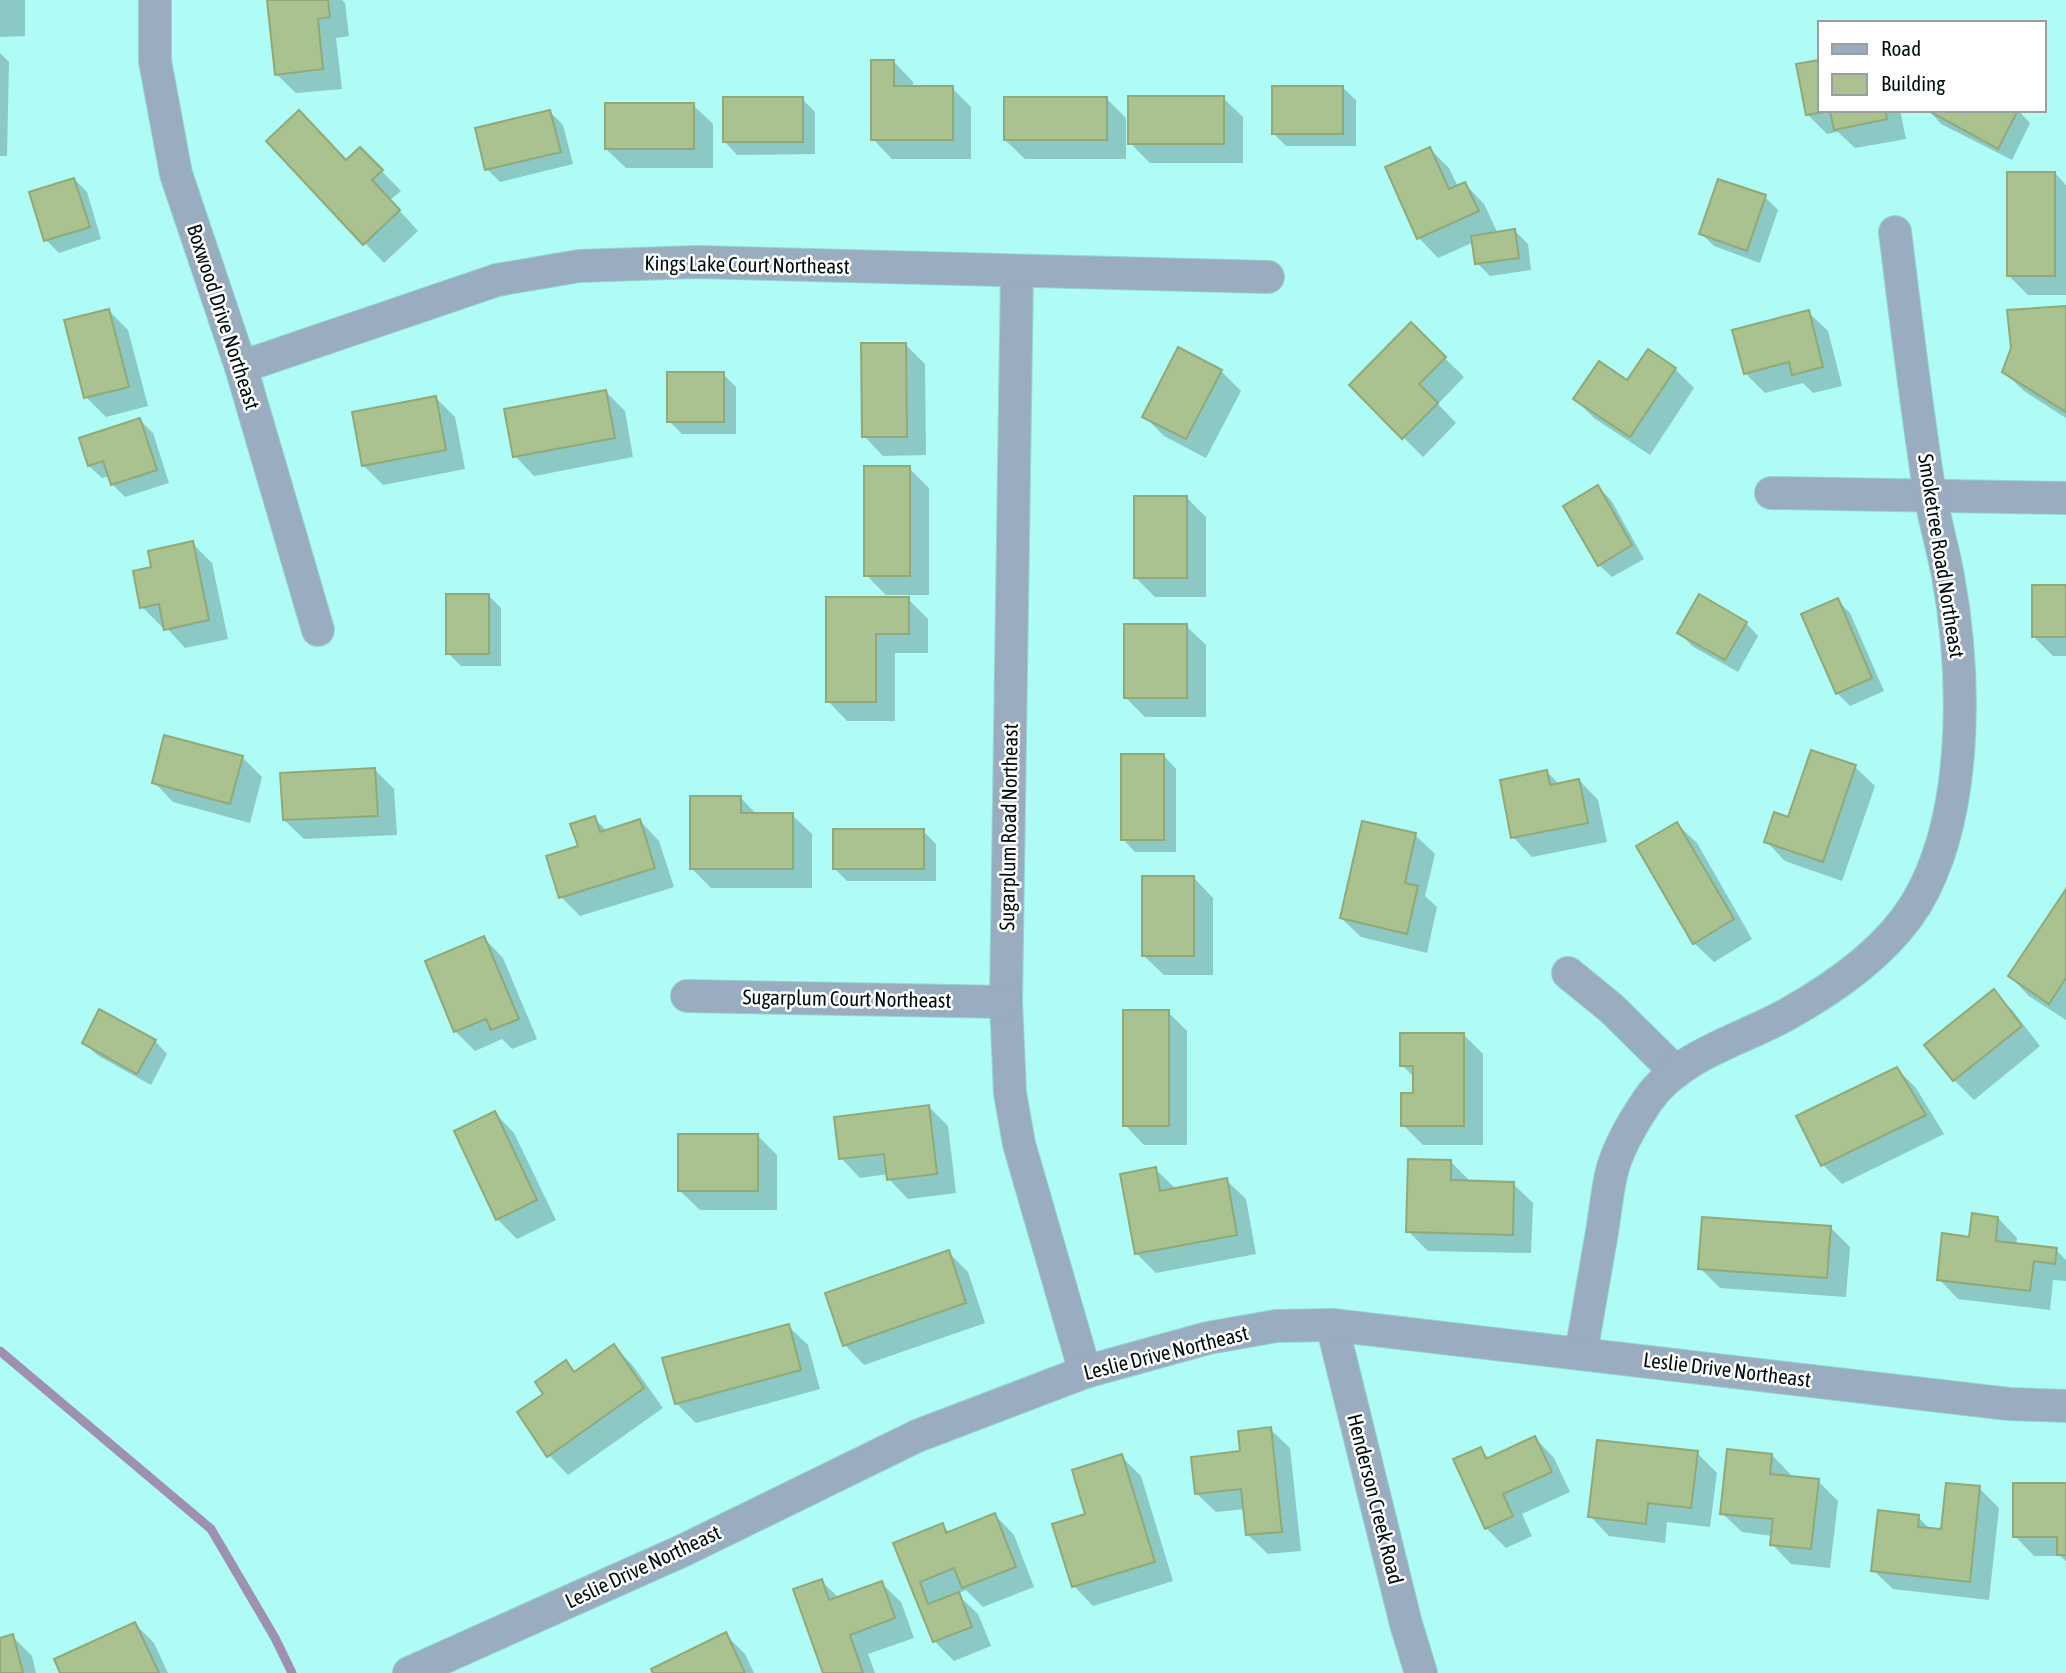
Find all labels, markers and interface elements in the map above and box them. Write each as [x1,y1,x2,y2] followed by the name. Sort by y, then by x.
[1818,21,2045,112] legend
[1881,36,1921,60] text: Road
[1881,71,1945,95] text: Building
[183,221,265,413] street label: Boxwood Drive Northeast
[644,250,850,278] street label: Kings Lake Court Northeast
[1914,452,1970,660] street label: Smoketree Road Northeast
[994,723,1022,931] street label: Sugarplum Road Northeast
[742,984,952,1012] street label: Sugarplum Court Northeast
[1081,1320,1251,1384] street label: Leslie Drive Northeast
[1642,1347,1812,1391] street label: Leslie Drive Northeast
[1343,1411,1409,1586] street label: Henderson Creek Road
[561,1520,724,1613] street label: Leslie Drive Northeast

